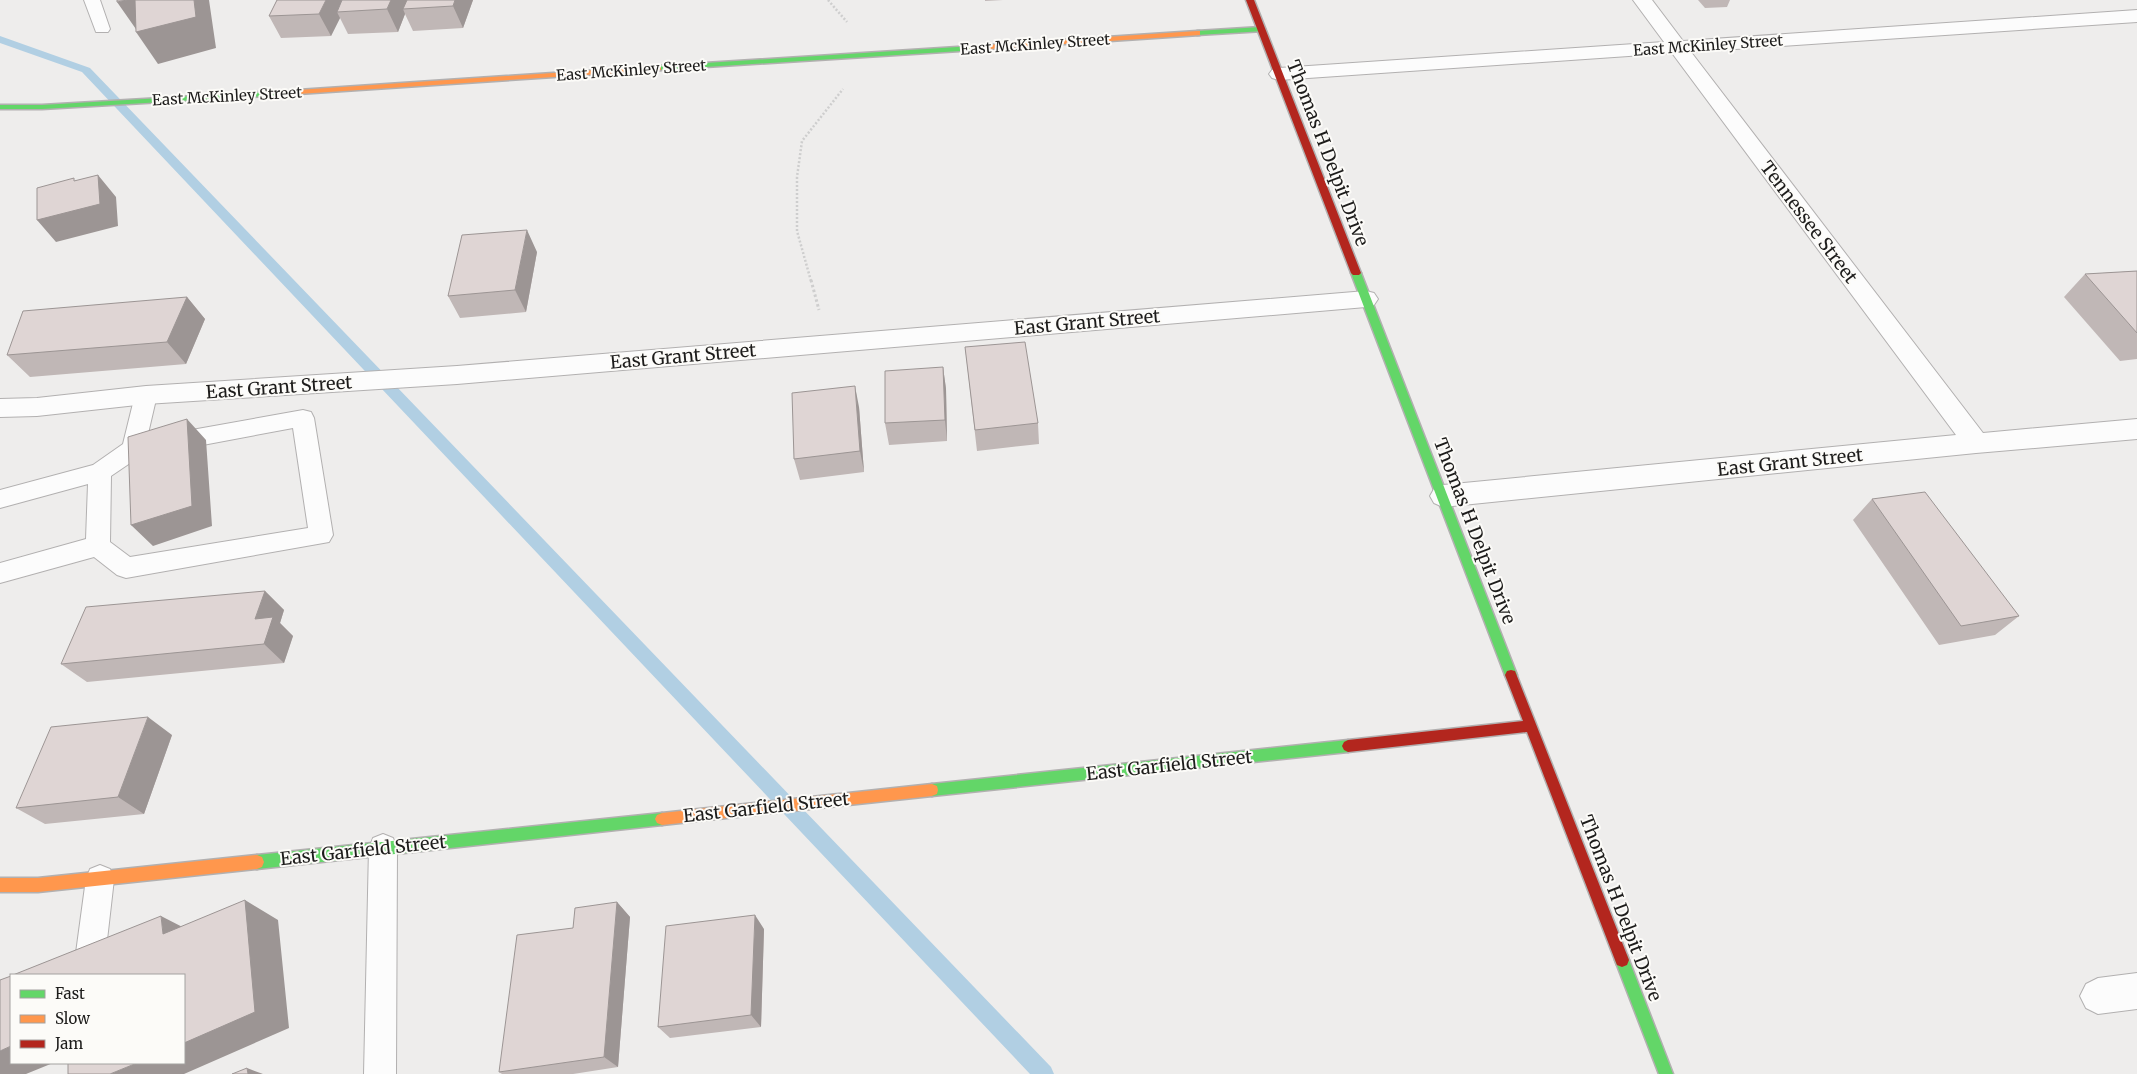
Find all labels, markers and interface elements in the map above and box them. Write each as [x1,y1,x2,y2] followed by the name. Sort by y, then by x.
[959,29,1111,59] street label: East McKinley Street
[1632,30,1784,60] street label: East McKinley Street
[555,55,707,85] street label: East McKinley Street
[1282,57,1374,249] street label: Thomas H Delpit Drive
[152,83,303,109] street label: East McKinley Street
[1755,156,1863,288] street label: Tennessee Street
[1013,304,1161,340] street label: East Grant Street
[609,338,757,374] street label: East Grant Street
[205,370,353,404] street label: East Grant Street
[1429,435,1521,627] street label: Thomas H Delpit Drive
[1716,443,1864,481] street label: East Grant Street
[1085,745,1253,785] street label: East Garfield Street
[682,787,850,827] street label: East Garfield Street
[1575,812,1667,1004] street label: Thomas H Delpit Drive
[279,830,447,870] street label: East Garfield Street
[10,974,185,1064] legend
[55,984,85,1003] text: Fast
[55,1009,90,1028] text: Slow
[54,1034,83,1053] text: Jam

